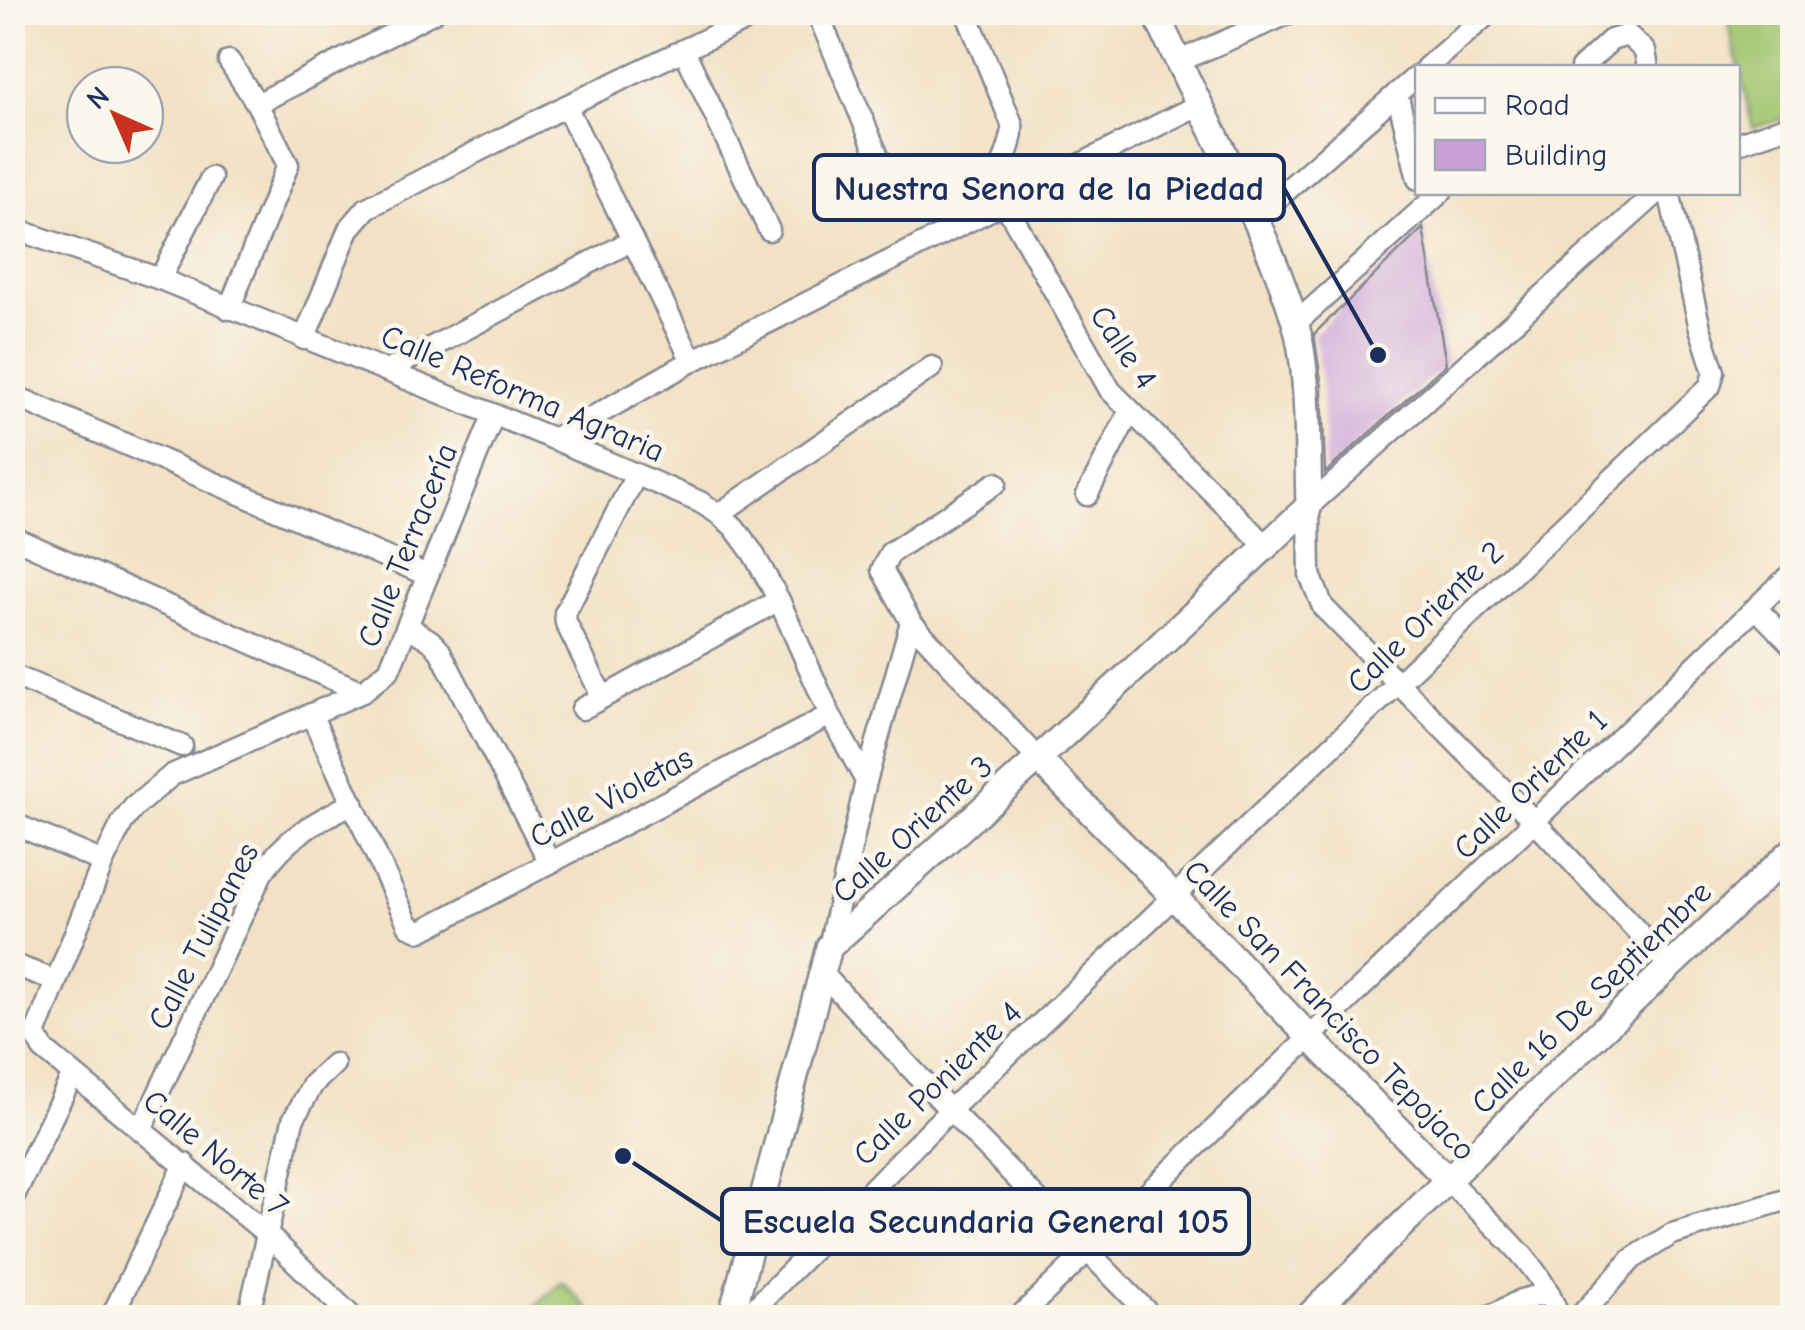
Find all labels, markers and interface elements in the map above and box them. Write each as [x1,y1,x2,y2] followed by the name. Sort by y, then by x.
[65,65,165,165] north arrow
[1415,65,1740,195] legend
[80,80,116,116] text: N
[1505,88,1570,123] text: Road
[1505,138,1608,173] text: Building
[814,155,1284,220] callout: Nuestra Senora de la Piedad
[834,168,1264,209] text: Nuestra Senora de la Piedad
[1082,299,1165,396] street label: Calle 4
[376,317,670,470] street label: Calle Reforma Agraria
[350,438,465,652] street label: Calle Terracería
[1340,534,1511,701] street label: Calle Oriente 2
[1446,702,1615,867] street label: Calle Oriente 1
[523,739,699,856] street label: Calle Violetas
[825,748,1000,911] street label: Calle Oriente 3
[140,837,266,1036] street label: Calle Tulipanes
[1176,852,1483,1168] street label: Calle San Francisco Tepojaco
[1464,873,1719,1121] street label: Calle 16 De Septiembre
[846,994,1029,1173] street label: Calle Poniente 4
[136,1082,296,1225] street label: Calle Norte 7
[722,1189,1249,1254] callout: Escuela Secundaria General 105
[743,1201,1229,1242] text: Escuela Secundaria General 105

